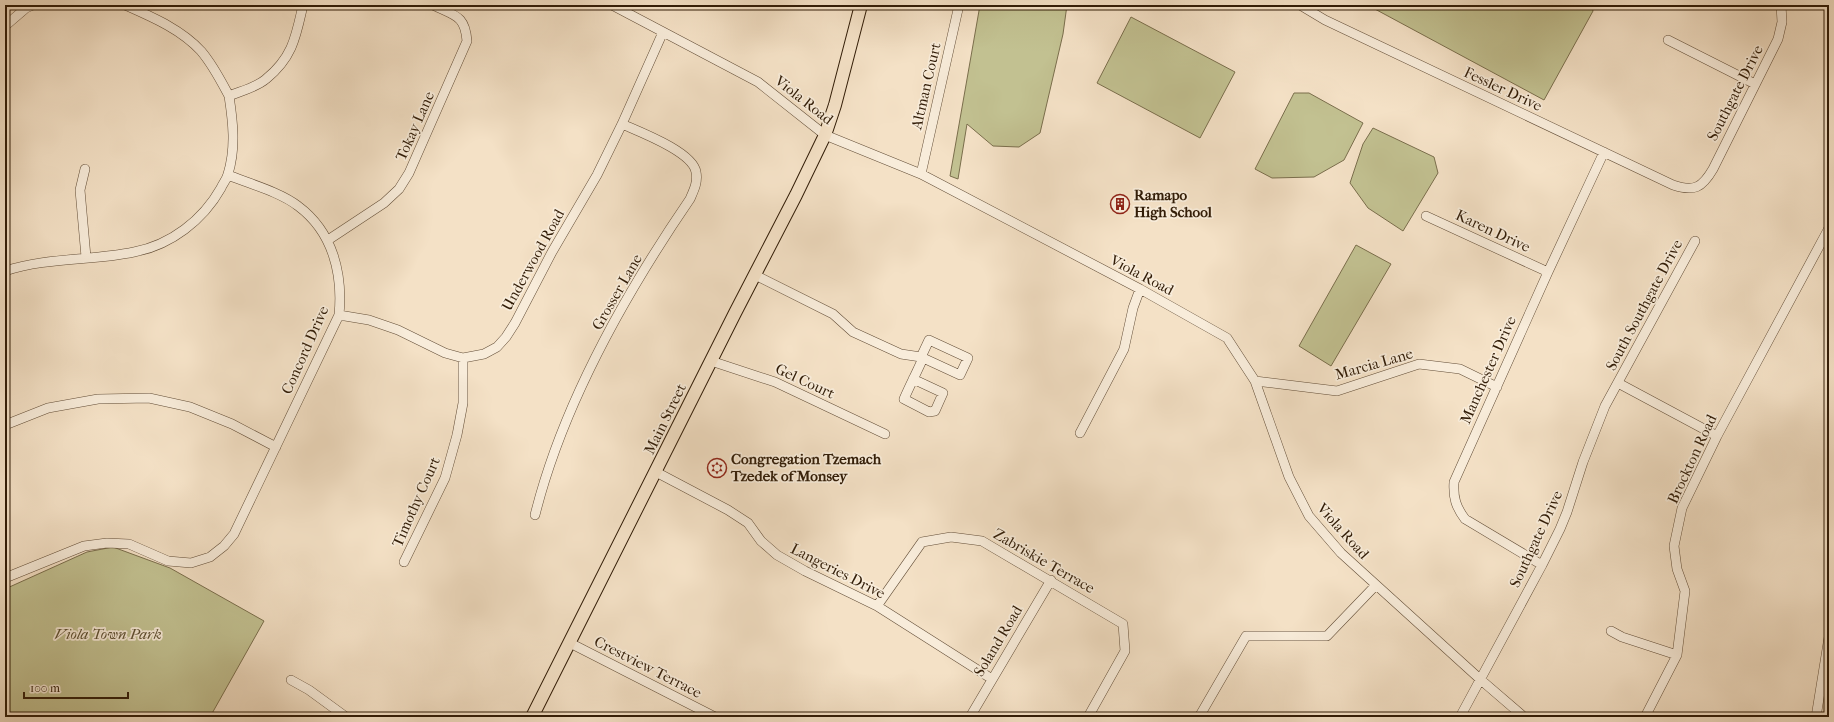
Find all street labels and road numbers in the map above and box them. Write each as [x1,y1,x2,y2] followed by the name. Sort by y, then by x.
[907,40,945,132] street label: Altman Court
[1703,42,1767,144] street label: Southgate Drive
[1461,63,1545,115] street label: Fessler Drive
[770,71,837,129] street label: Viola Road
[392,88,438,163] street label: Tokay Lane
[498,205,569,314] street label: Underwood Road
[1453,206,1534,256] street label: Karen Drive
[1602,236,1686,374] street label: South Southgate Drive
[588,250,646,333] street label: Grosser Lane
[1106,250,1178,300] street label: Viola Road
[278,303,333,397] street label: Concord Drive
[1456,313,1520,427] street label: Manchester Drive
[1333,344,1416,384] street label: Marcia Lane
[773,359,838,403] street label: Gel Court
[640,380,690,457] street label: Main Street
[1664,411,1721,506] street label: Brockton Road
[388,454,444,550] street label: Timothy Court
[1506,487,1567,590] street label: Southgate Drive
[1312,499,1373,563] street label: Viola Road
[990,525,1098,598] street label: Zabriskie Terrace
[788,539,889,603] street label: Langeries Drive
[970,601,1027,680] street label: Soland Road
[591,632,705,702] street label: Crestview Terrace

